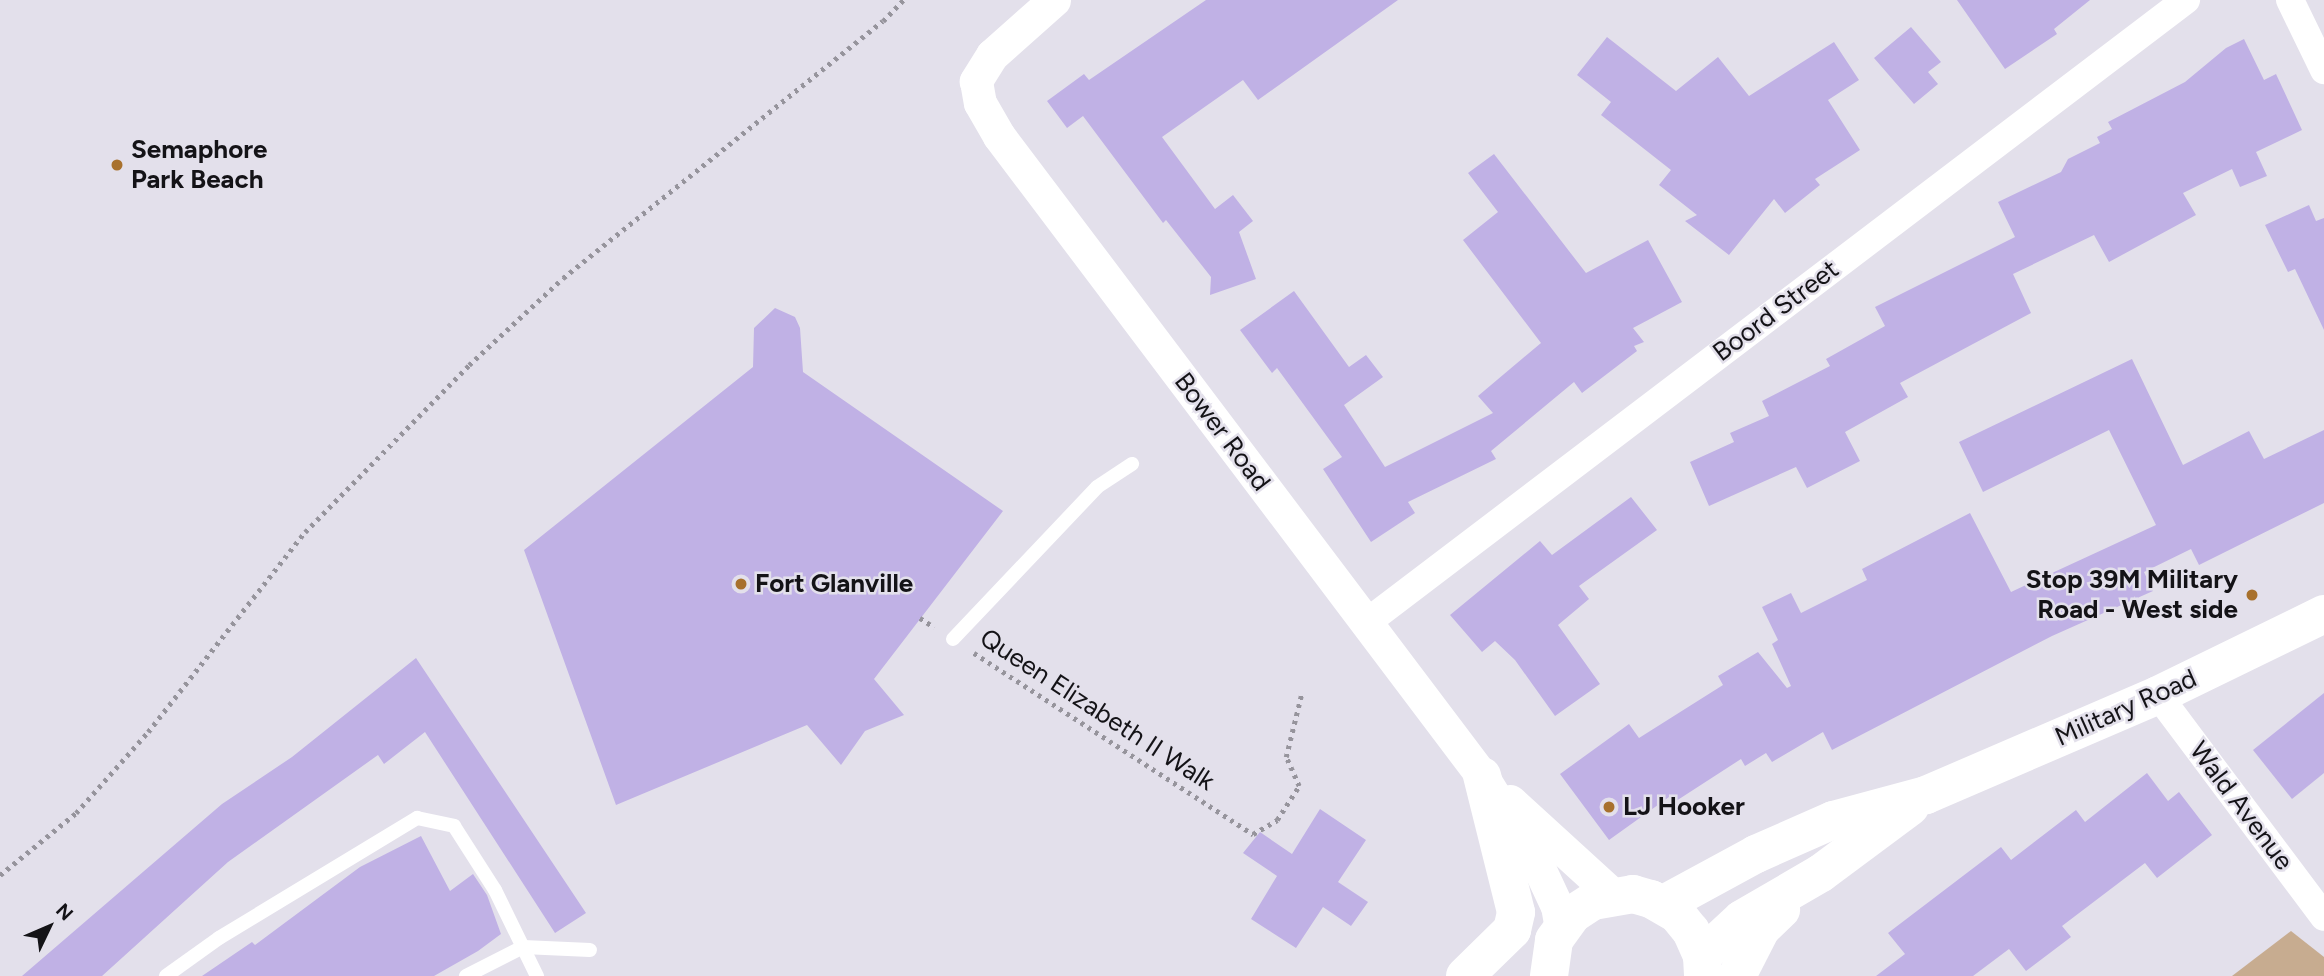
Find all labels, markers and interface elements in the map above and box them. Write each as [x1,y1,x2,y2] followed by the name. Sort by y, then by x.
[131,134,268,196] place label: Semaphore Park Beach
[109,157,125,173] marker: Semaphore Park Beach
[1707,254,1845,368] street label: Boord Street
[1167,367,1277,497] street label: Bower Road
[2026,564,2238,626] place label: Stop 39M Military Road - West side
[755,568,913,600] place label: Fort Glanville
[733,576,749,592] marker: Fort Glanville
[2244,587,2260,603] marker: Stop 39M Military Road - West side
[974,622,1220,798] street label: Queen Elizabeth II Walk
[2050,663,2202,753] street label: Military Road
[2183,736,2299,876] street label: Wald Avenue
[1623,791,1745,823] place label: LJ Hooker
[1601,799,1617,815] marker: LJ Hooker
[14,892,84,962] north arrow
[51,899,78,925] text: N

